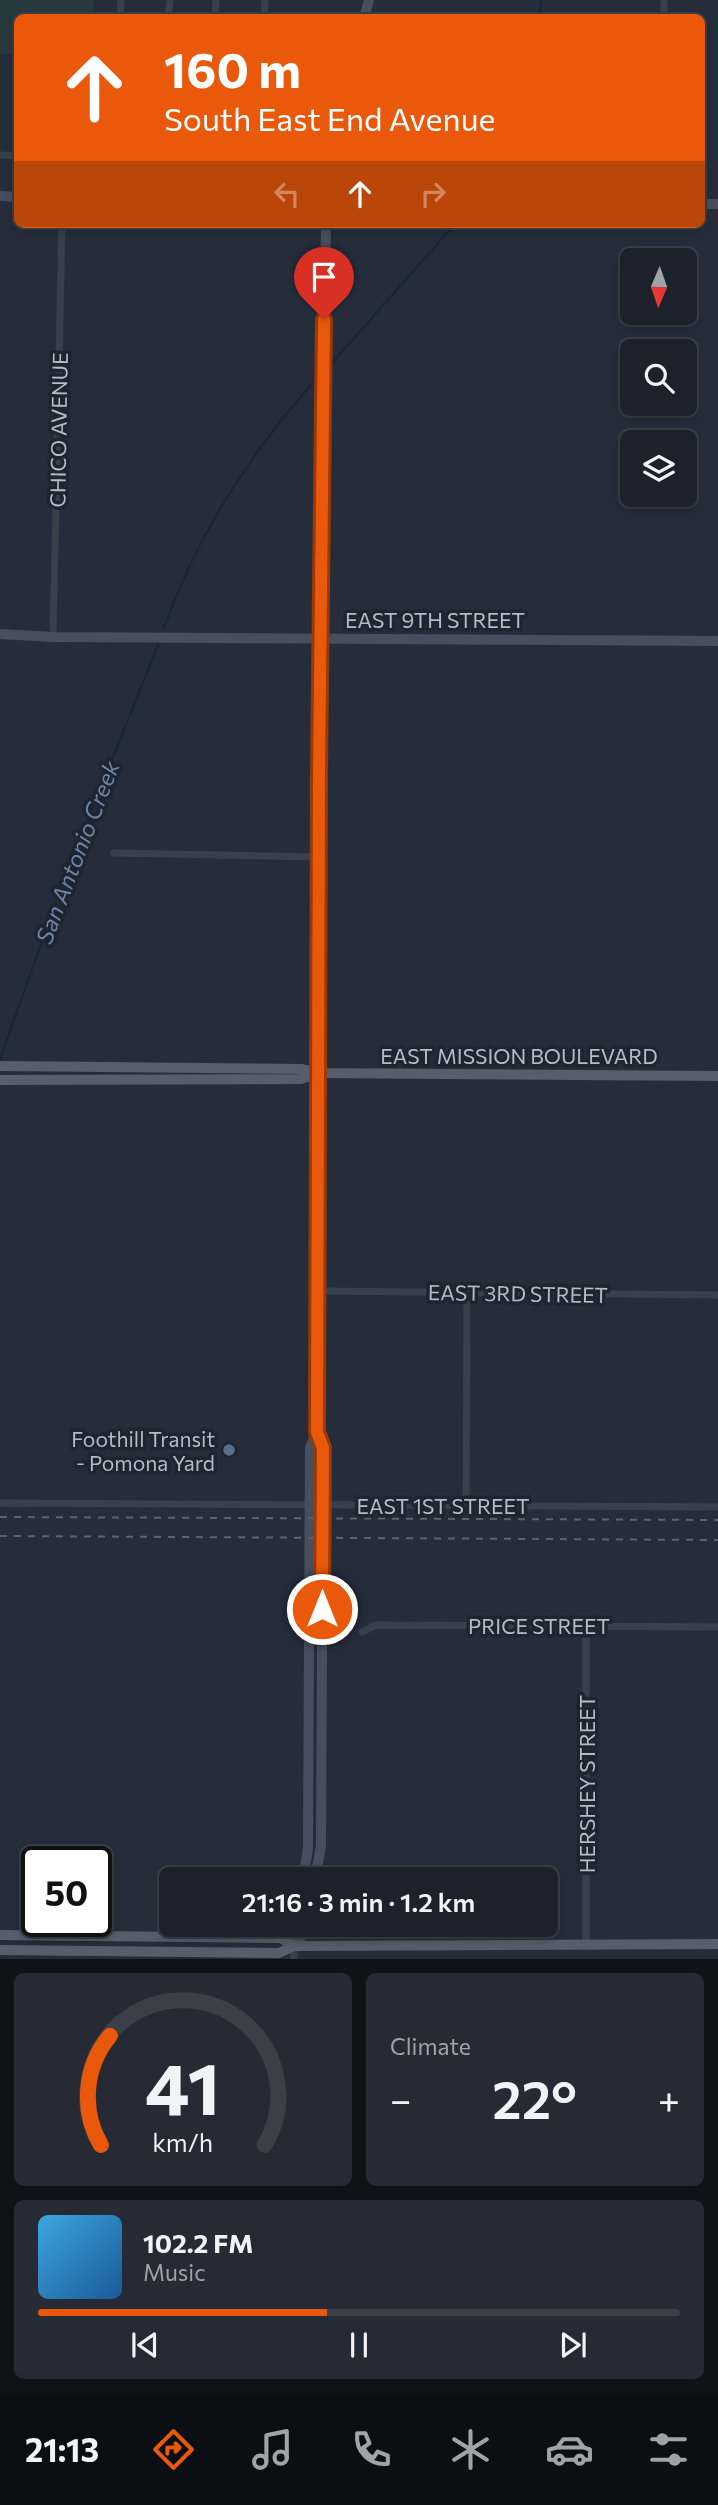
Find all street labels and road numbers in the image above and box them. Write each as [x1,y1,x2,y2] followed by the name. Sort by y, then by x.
[44,352,72,508] street label: CHICO AVENUE
[345,607,525,632] street label: EAST 9TH STREET
[380,1043,658,1068] street label: EAST MISSION BOULEVARD
[428,1279,608,1307] street label: EAST 3RD STREET
[357,1493,529,1518] street label: EAST 1ST STREET
[468,1613,610,1638] street label: PRICE STREET
[574,1695,599,1873] street label: HERSHEY STREET

